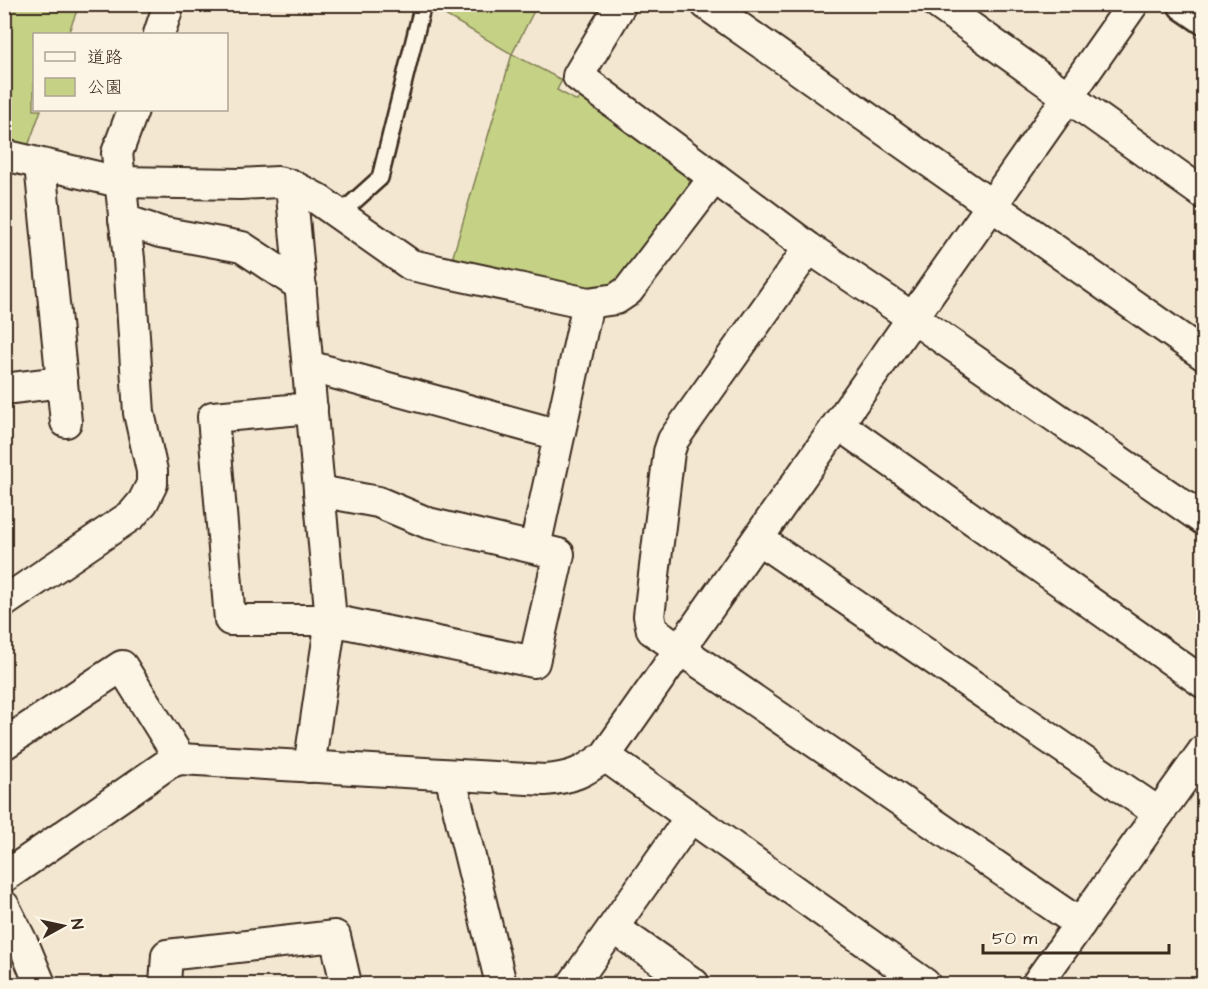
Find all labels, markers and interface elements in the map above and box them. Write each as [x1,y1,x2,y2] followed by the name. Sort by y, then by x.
[33,33,228,111] legend
[87,45,123,70] text: 道路
[87,75,123,100] text: 公園
[33,896,93,956] north arrow
[983,917,1169,955] scale bar
[65,918,88,931] text: N
[992,926,1037,951] text: 50 m

